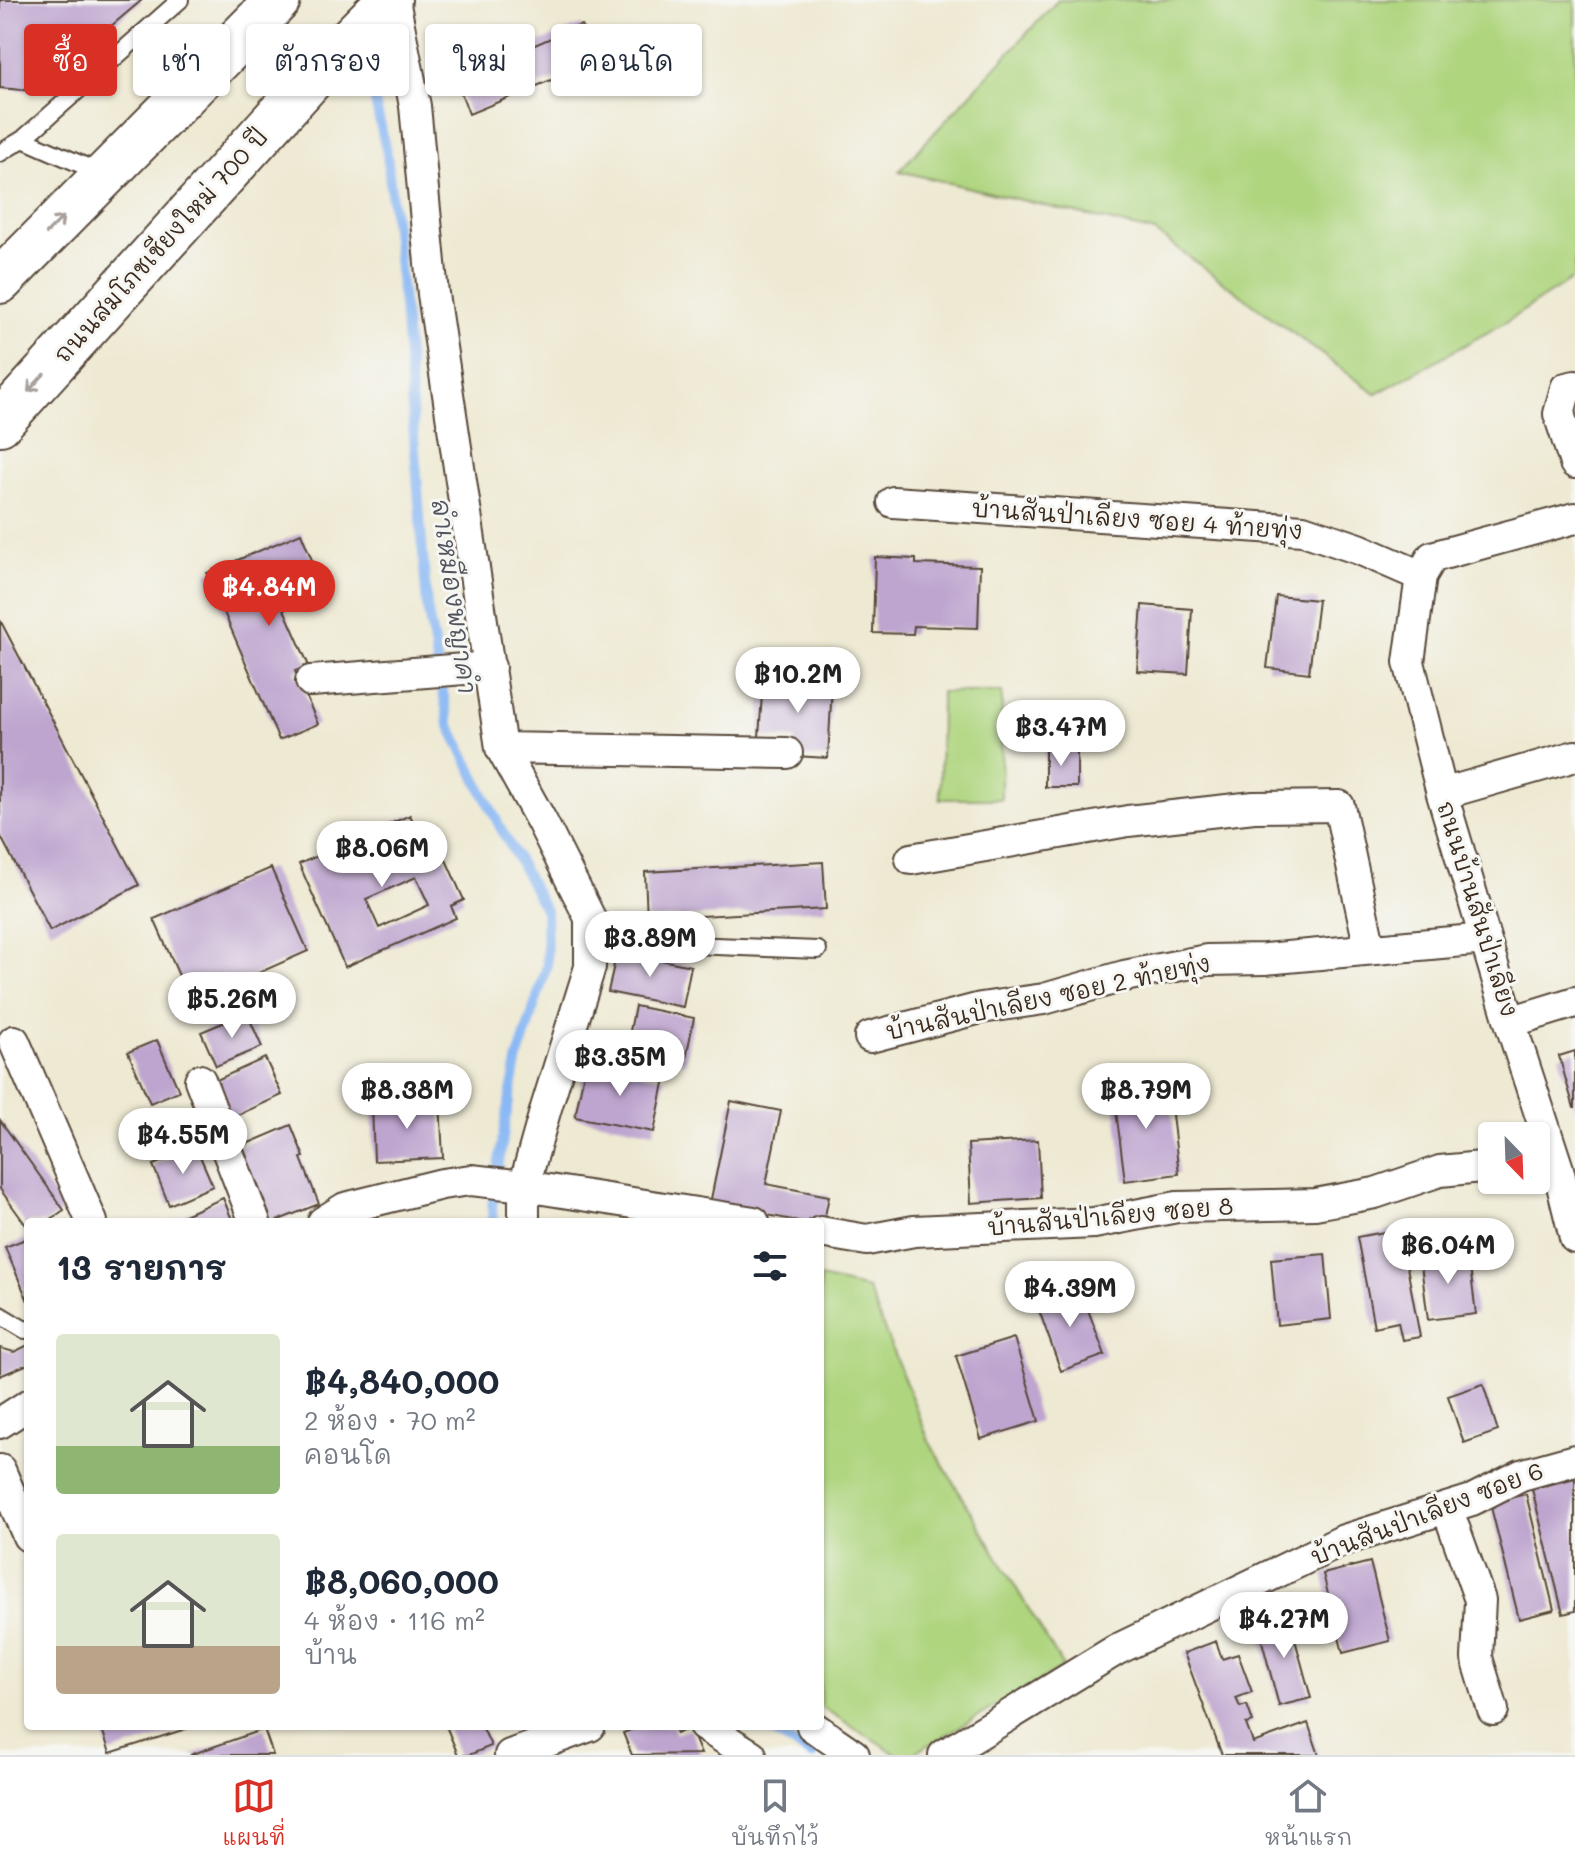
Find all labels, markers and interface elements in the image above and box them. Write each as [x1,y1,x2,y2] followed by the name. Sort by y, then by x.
[24,24,117,96] chip: ซื้อ
[133,24,230,96] chip: เช่า
[246,24,409,96] chip: ตัวกรอง
[425,24,535,96] chip: ใหม่
[551,24,702,96] chip: คอนโด
[46,121,274,369] street label: ถนนสมโภชเชียงใหม่ 700 ปี
[45,216,64,235] one-way arrow
[27,373,46,393] one-way arrow
[970,491,1304,549] street label: บ้านสันป่าเลียง ซอย 4 ท้ายทุ่ง
[424,496,486,696] water label: ลำเหมืองพญาคำ
[204,560,334,628] pin: ฿4.84M
[221,569,317,603] text: ฿4.84M
[733,647,863,715] pin: ฿10.2M
[753,656,843,690] text: ฿10.2M
[996,700,1126,768] pin: ฿3.47M
[1014,709,1108,743] text: ฿3.47M
[1431,797,1526,1020] street label: ถนนบ้านสันป่าเลียง
[317,821,447,889] pin: ฿8.06M
[334,830,430,864] text: ฿8.06M
[585,911,715,979] pin: ฿3.89M
[603,920,697,954] text: ฿3.89M
[882,947,1214,1049] street label: บ้านสันป่าเลียง ซอย 2 ท้ายทุ่ง
[167,972,297,1040] pin: ฿5.26M
[186,981,278,1015] text: ฿5.26M
[555,1030,685,1098] pin: ฿3.35M
[574,1039,666,1073] text: ฿3.35M
[342,1063,472,1131] pin: ฿8.38M
[1081,1063,1211,1131] pin: ฿8.79M
[360,1072,454,1106] text: ฿8.38M
[1100,1072,1192,1106] text: ฿8.79M
[118,1108,248,1176] pin: ฿4.55M
[136,1117,230,1151] text: ฿4.55M
[1478,1122,1550,1194] north arrow
[1478,1122,1550,1194] map controls
[986,1189,1234,1242] street label: บ้านสันป่าเลียง ซอย 8
[1383,1218,1513,1286] pin: ฿6.04M
[1400,1227,1496,1261] text: ฿6.04M
[56,1244,227,1289] text: 13 รายการ
[748,1244,792,1288] icon: filters
[1005,1261,1135,1329] pin: ฿4.39M
[1023,1270,1117,1304] text: ฿4.39M
[304,1358,499,1403] text: ฿4,840,000
[120,1366,216,1462] icon: home
[304,1403,476,1437] text: 2 ห้อง · 70 m²
[304,1437,392,1471] text: คอนโด
[1306,1454,1547,1571] street label: บ้านสันป่าเลียง ซอย 6
[304,1558,499,1603] text: ฿8,060,000
[120,1566,216,1662] icon: home
[1219,1592,1349,1660] pin: ฿4.27M
[1238,1601,1330,1635] text: ฿4.27M
[304,1603,485,1637] text: 4 ห้อง · 116 m²
[304,1637,357,1671] text: บ้าน
[223,1774,285,1851] tab: แผนที่
[731,1774,819,1851] tab: บันทึกไว้
[1264,1774,1352,1851] tab: หน้าแรก

